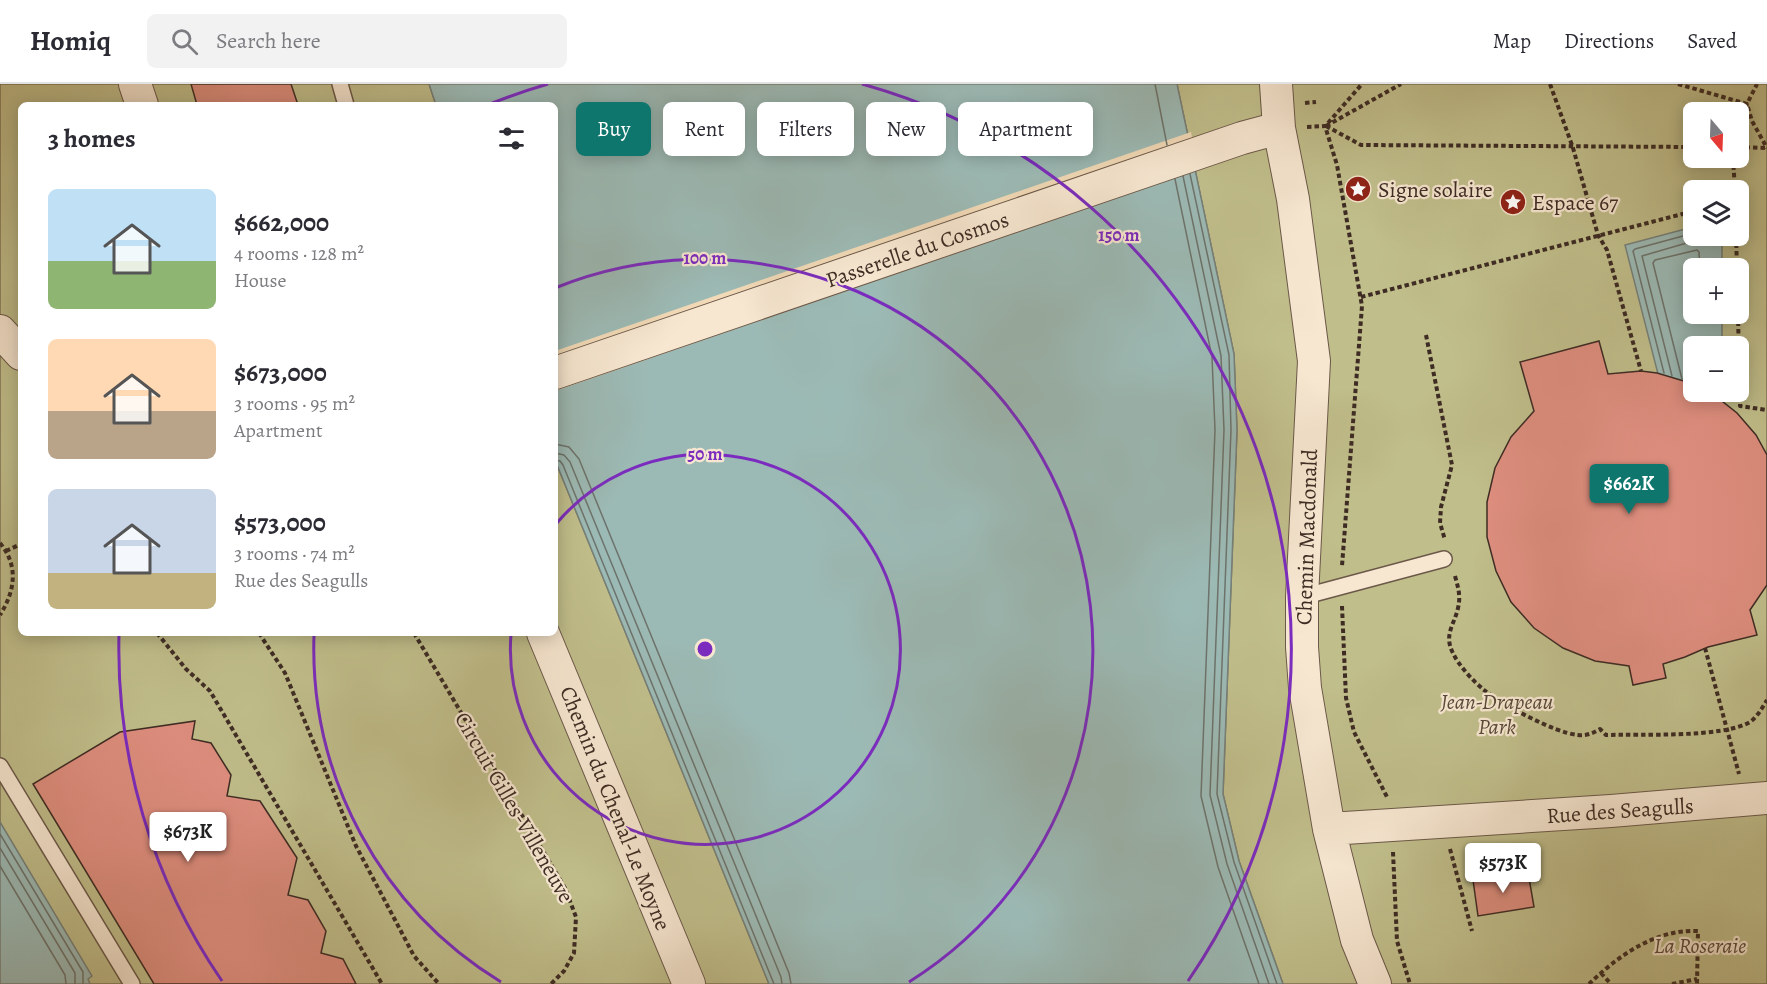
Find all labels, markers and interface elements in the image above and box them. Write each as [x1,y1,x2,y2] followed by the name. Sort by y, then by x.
[147,14,567,68] search box
[30,22,111,60] text: Homiq
[168,25,201,58] icon: search
[216,26,321,56] text: Search here
[1493,27,1531,55] text: Map
[1564,27,1654,55] text: Directions
[1687,27,1737,55] text: Saved
[576,102,651,156] chip: Buy
[663,102,745,156] chip: Rent
[757,102,854,156] chip: Filters
[866,102,946,156] chip: New
[958,102,1093,156] chip: Apartment
[1683,102,1749,168] north arrow
[1683,102,1749,402] map controls
[48,121,136,156] text: 3 homes
[495,122,528,155] icon: filters
[1343,174,1373,204] place icon: Signe solaire
[1378,175,1493,205] place label: Signe solaire
[1683,180,1749,246] button: layers
[1498,187,1528,217] place icon: Espace 67
[1532,188,1619,218] place label: Espace 67
[234,205,329,240] text: $662,000
[822,205,1013,295] street label: Passerelle du Cosmos
[96,213,168,285] icon: home
[1098,223,1140,247] text: 150 m
[234,240,364,267] text: 4 rooms · 128 m²
[684,246,726,270] text: 100 m
[1683,258,1749,324] button: +
[234,267,286,294] text: House
[1683,336,1749,402] button: −
[234,355,327,390] text: $673,000
[96,363,168,435] icon: home
[234,390,355,417] text: 3 rooms · 95 m²
[234,417,323,444] text: Apartment
[688,442,722,466] text: 50 m
[1289,448,1325,626] street label: Chemin Macdonald
[1587,464,1671,515] pin: $662K
[1604,470,1654,497] text: $662K
[234,505,326,540] text: $573,000
[96,513,168,585] icon: home
[234,540,355,567] text: 3 rooms · 74 m²
[234,567,368,594] text: Rue des Seagulls
[695,639,715,659] centre of rings
[552,682,678,935] street label: Chemin du Chenal-Le Moyne
[1440,687,1554,742] park label: Jean-Drapeau Park
[447,707,581,908] street label: Circuit Gilles-Villeneuve
[1545,791,1695,831] street label: Rue des Seagulls
[146,812,230,863] pin: $673K
[164,818,212,845] text: $673K
[1461,843,1545,894] pin: $573K
[1479,849,1527,876] text: $573K
[1654,931,1746,961] park label: La Roseraie

